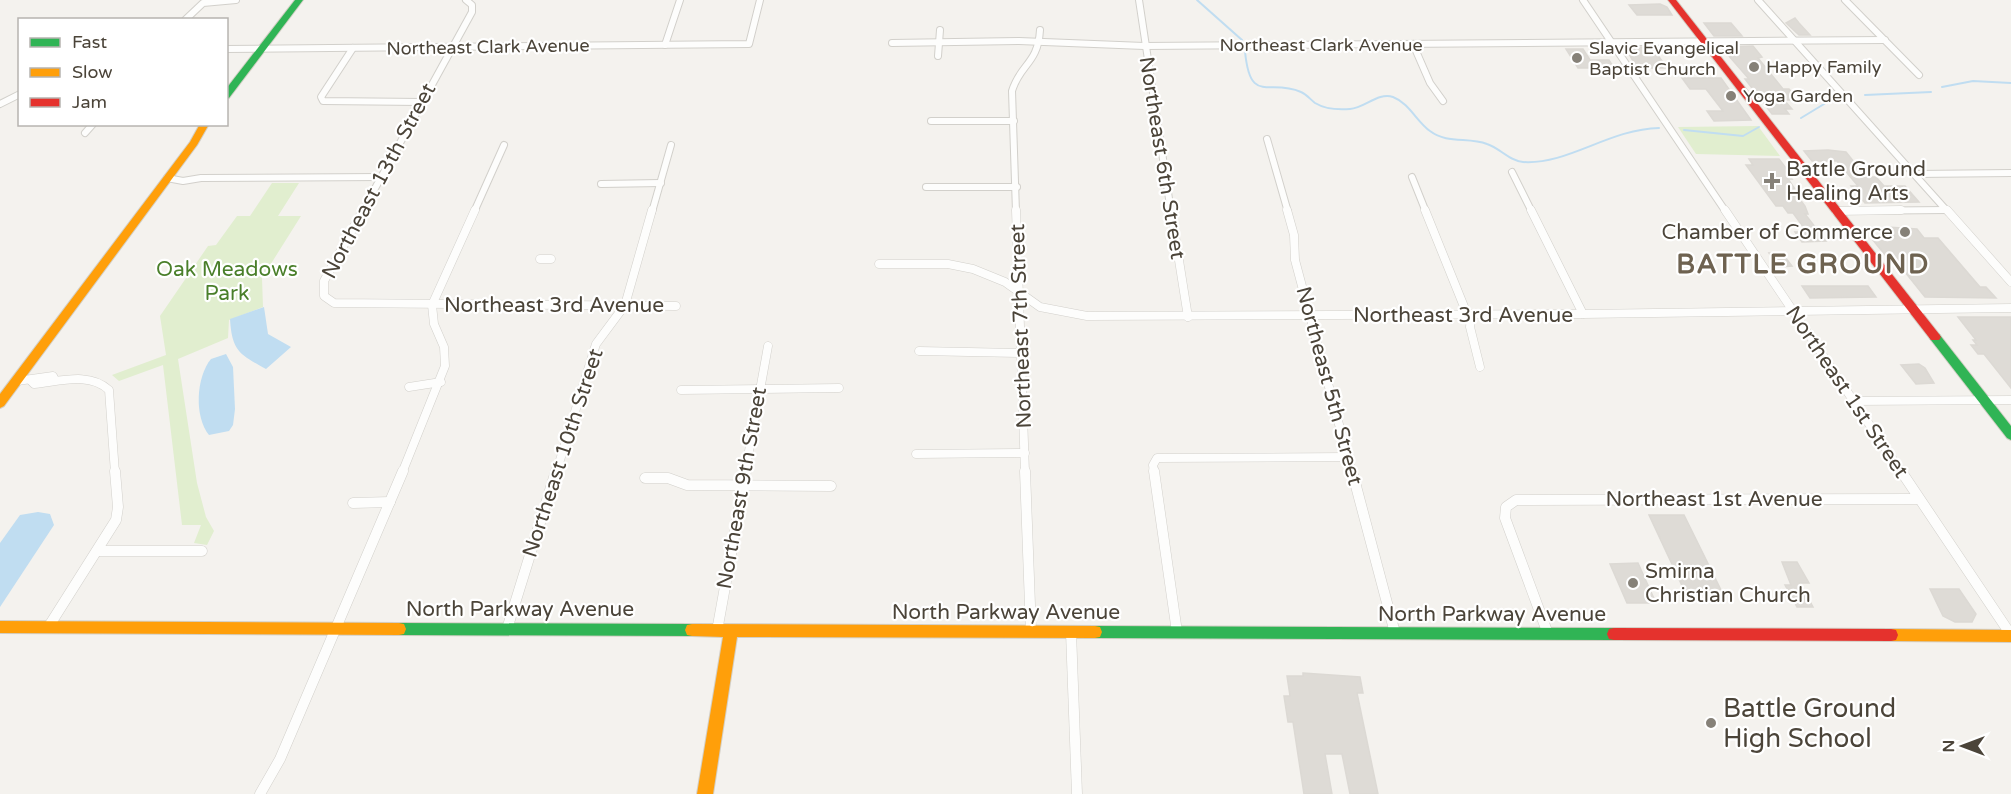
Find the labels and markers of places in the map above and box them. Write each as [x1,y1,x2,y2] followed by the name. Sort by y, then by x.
[1589,37,1739,80] place label: Slavic Evangelical Baptist Church
[1570,51,1584,65] marker: Slavic Evangelical Baptist Church
[1766,56,1882,78] place label: Happy Family
[1747,60,1761,74] marker: Happy Family
[1743,85,1853,107] place label: Yoga Garden
[1724,89,1738,103] marker: Yoga Garden
[1786,157,1926,206] place label: Battle Ground Healing Arts
[1763,172,1781,190] marker: Battle Ground Healing Arts
[1662,220,1893,245] place label: Chamber of Commerce
[1898,225,1912,239] marker: Chamber of Commerce
[1645,559,1811,608] place label: Smirna Christian Church
[1626,576,1640,590] marker: Smirna Christian Church
[1723,693,1896,754] place label: Battle Ground High School
[1704,716,1718,730] marker: Battle Ground High School

